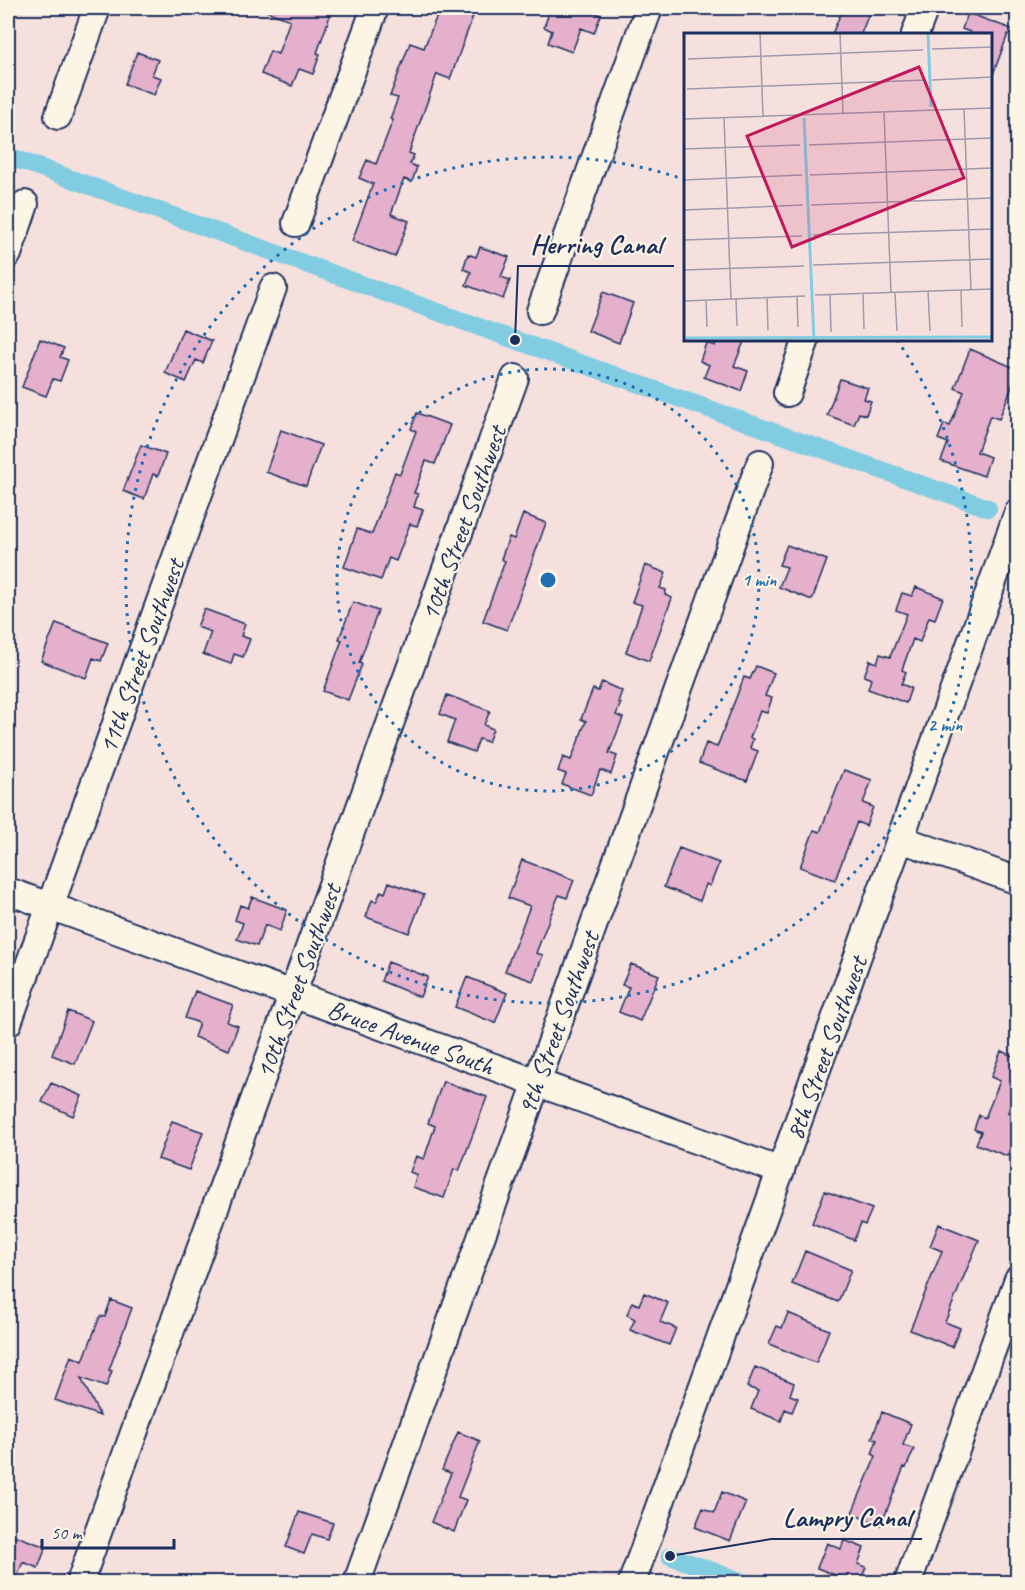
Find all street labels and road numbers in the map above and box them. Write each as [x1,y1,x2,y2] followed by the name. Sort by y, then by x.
[413,419,515,625] street label: 10th Street Southwest
[91,552,193,758] street label: 11th Street Southwest
[248,877,350,1083] street label: 10th Street Southwest
[510,925,608,1119] street label: 9th Street Southwest
[778,950,876,1144] street label: 8th Street Southwest
[323,992,499,1083] street label: Bruce Avenue South

